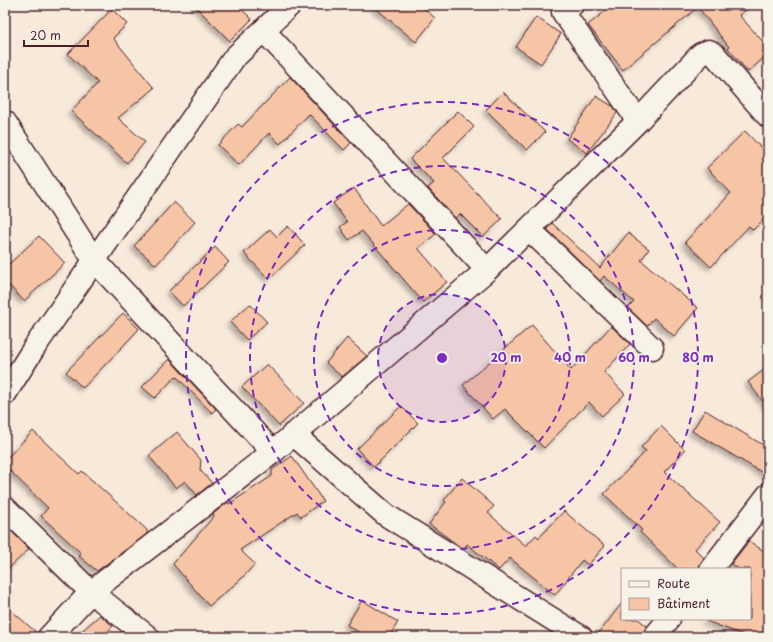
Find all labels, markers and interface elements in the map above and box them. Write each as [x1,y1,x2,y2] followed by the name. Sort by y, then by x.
[24,22,88,48] scale bar
[30,26,61,44] text: 20 m
[490,348,522,366] text: 20 m
[554,348,586,366] text: 40 m
[618,348,650,366] text: 60 m
[682,348,714,366] text: 80 m
[435,351,449,365] centre of rings
[621,568,751,620] legend
[657,574,690,592] text: Route
[657,594,710,612] text: Bâtiment

